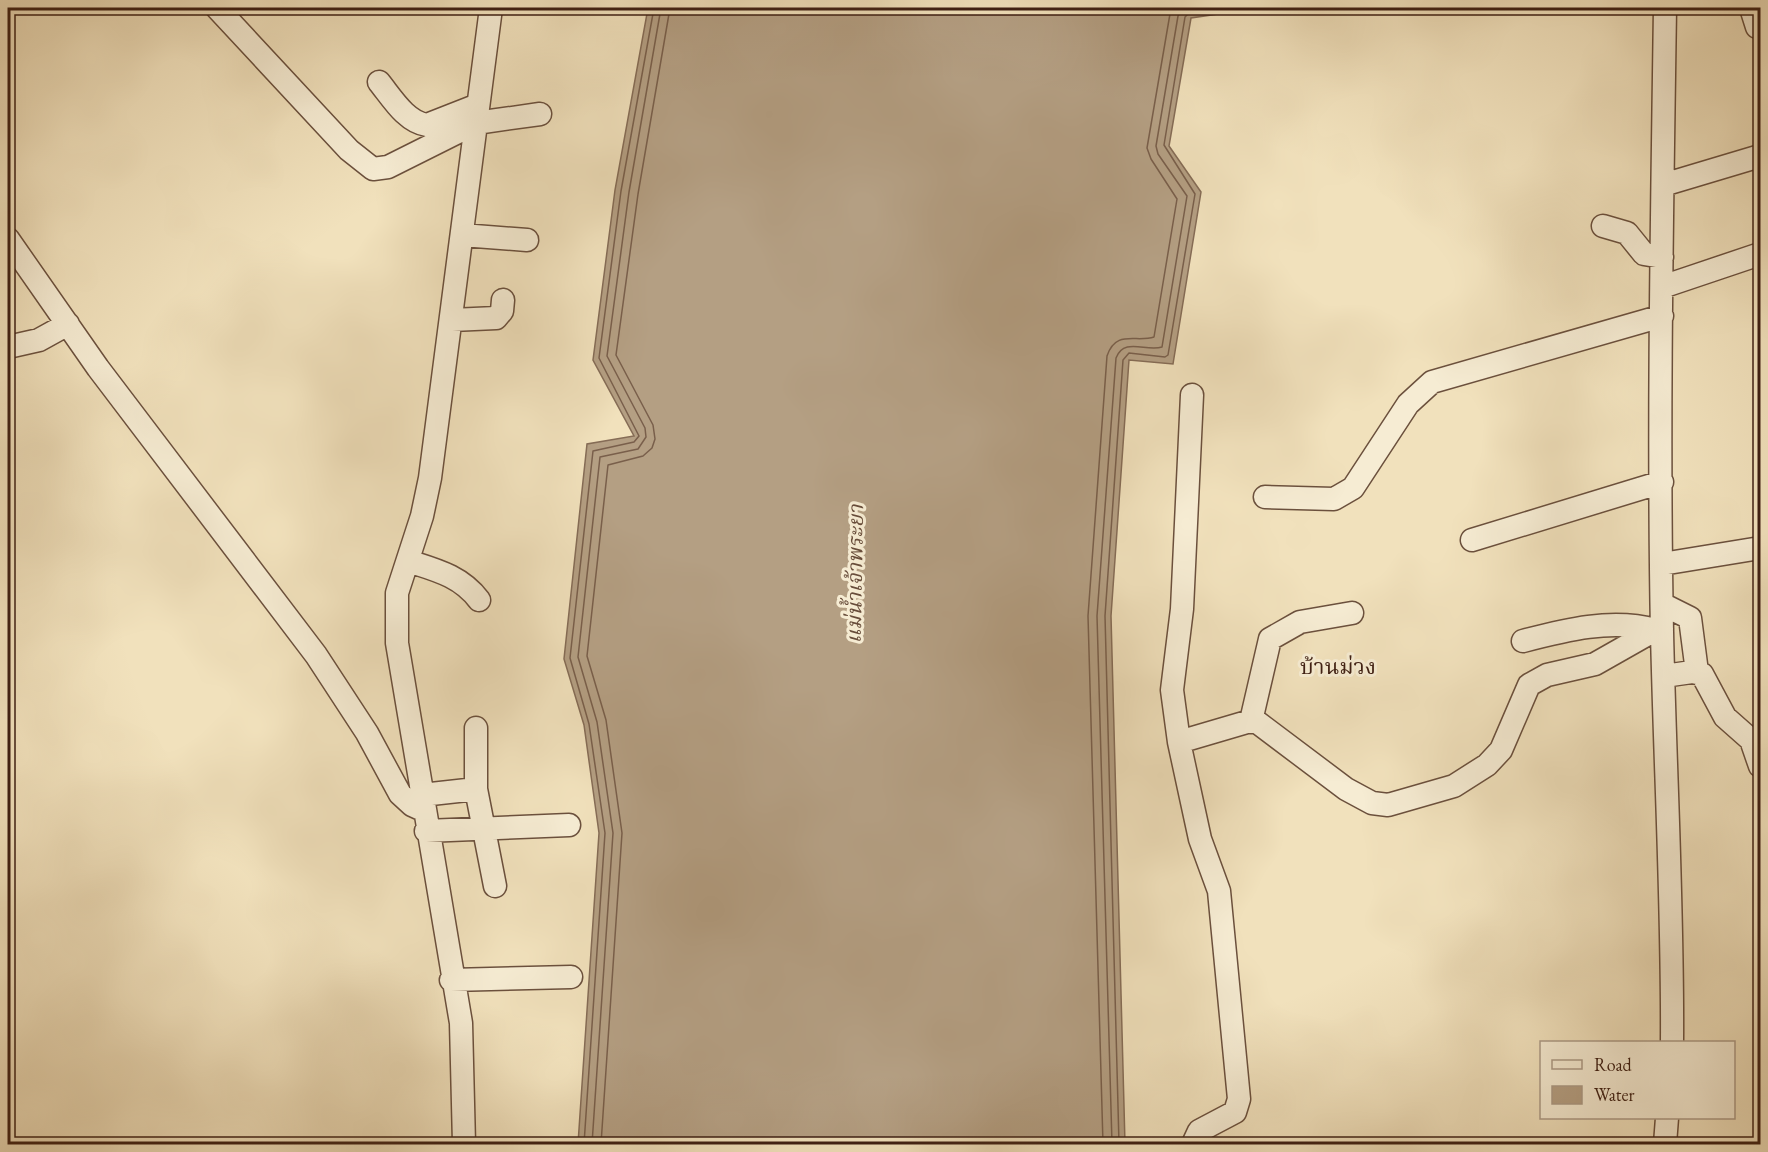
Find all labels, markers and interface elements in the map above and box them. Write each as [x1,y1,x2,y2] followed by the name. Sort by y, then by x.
[838,504,869,644] water label: แม่น้ำเจ้าพระยา
[1300,652,1376,681] district label: บ้านม่วง
[1540,1041,1735,1119] legend
[1594,1053,1633,1076] text: Road
[1594,1083,1635,1106] text: Water

